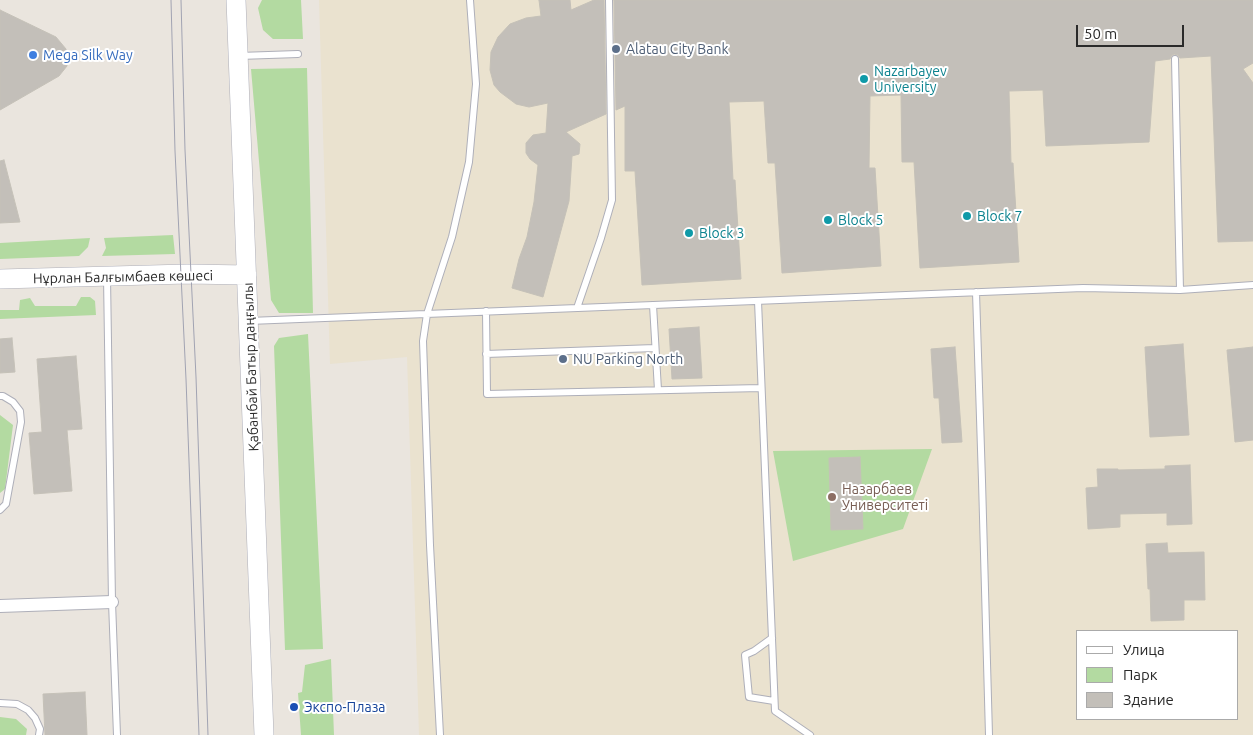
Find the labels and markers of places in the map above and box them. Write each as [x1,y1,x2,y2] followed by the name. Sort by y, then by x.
[626,41,728,57] place label: Alatau City Bank
[610,43,622,55] marker: Alatau City Bank
[43,47,133,63] place label: Mega Silk Way
[27,49,39,61] marker: Mega Silk Way
[874,63,947,95] place label: Nazarbayev University
[858,73,870,85] marker: Nazarbayev University
[977,208,1022,224] place label: Block 7
[961,210,973,222] marker: Block 7
[838,212,883,228] place label: Block 5
[822,214,834,226] marker: Block 5
[699,225,744,241] place label: Block 3
[683,227,695,239] marker: Block 3
[573,351,683,367] place label: NU Parking North
[557,353,569,365] marker: NU Parking North
[842,481,928,514] place label: Назарбаев Университеті
[826,491,838,503] marker: Назарбаев Университеті
[304,699,386,715] place label: Экспо-Плаза
[288,701,300,713] marker: Экспо-Плаза

